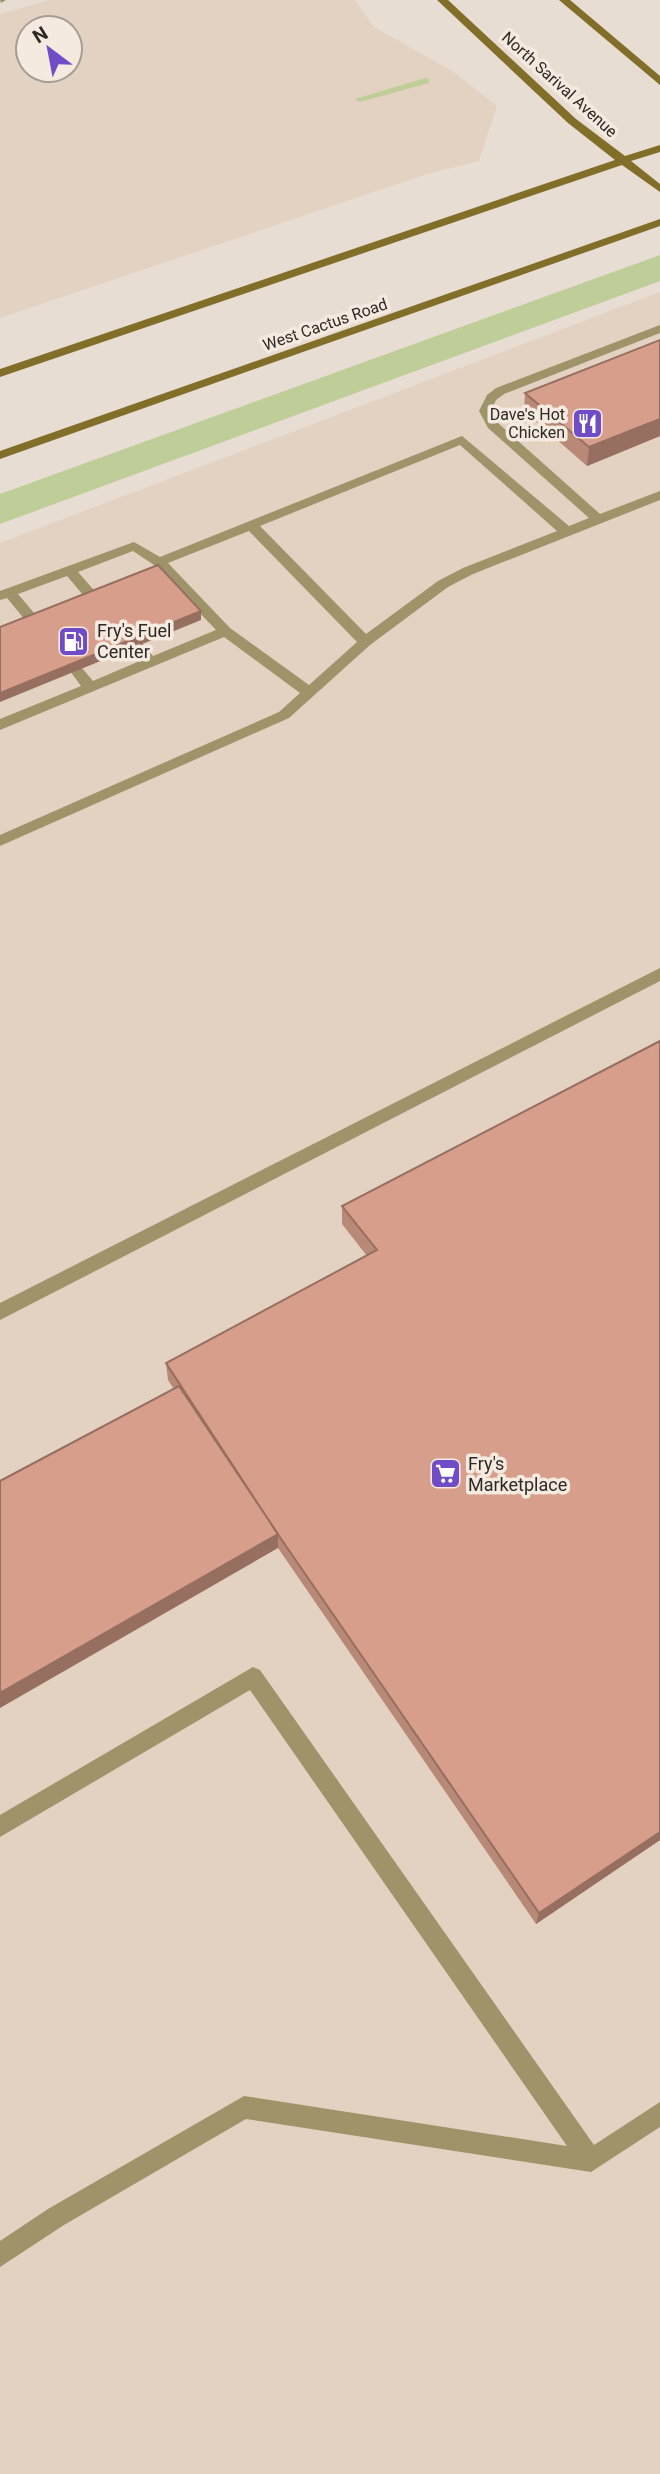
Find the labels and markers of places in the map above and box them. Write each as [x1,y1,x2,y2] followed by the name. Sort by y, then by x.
[490,405,565,442] place label: Dave's Hot Chicken
[571,406,605,440] restaurant icon: Dave's Hot Chicken
[97,620,171,662] place label: Fry's Fuel Center
[57,624,91,658] fuel station icon: Fry's Fuel Center
[468,1453,567,1495] place label: Fry's Marketplace
[428,1457,462,1491] supermarket icon: Fry's Marketplace

